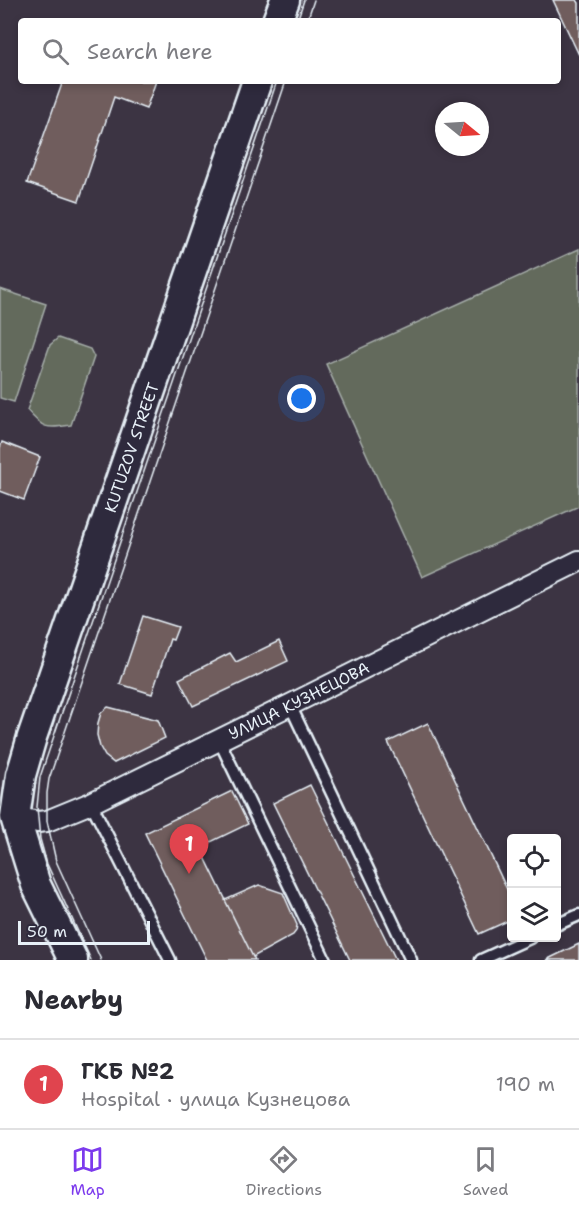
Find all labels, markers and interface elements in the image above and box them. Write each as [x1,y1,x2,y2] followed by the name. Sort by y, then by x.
[18,18,561,84] search box
[39,35,72,68] icon: search
[87,37,213,66] text: Search here
[435,102,489,156] north arrow
[99,379,163,515] street label: KUTUZOV STREET
[287,384,316,413] your location
[225,657,373,744] street label: УЛИЦА КУЗНЕЦОВА
[170,824,208,874] pin: 1
[507,834,561,942] map controls
[507,834,561,888] button: locate
[507,888,561,942] button: layers
[18,918,150,946] scale bar
[27,921,67,942] text: 50 m
[24,982,123,1017] text: Nearby
[81,1057,174,1086] text: ГКБ №2
[39,1071,48,1097] text: 1
[496,1071,555,1097] text: 190 m
[81,1086,350,1112] text: Hospital · улица Кузнецова
[71,1143,105,1200] tab: Map
[246,1143,322,1200] tab: Directions
[463,1143,509,1200] tab: Saved

